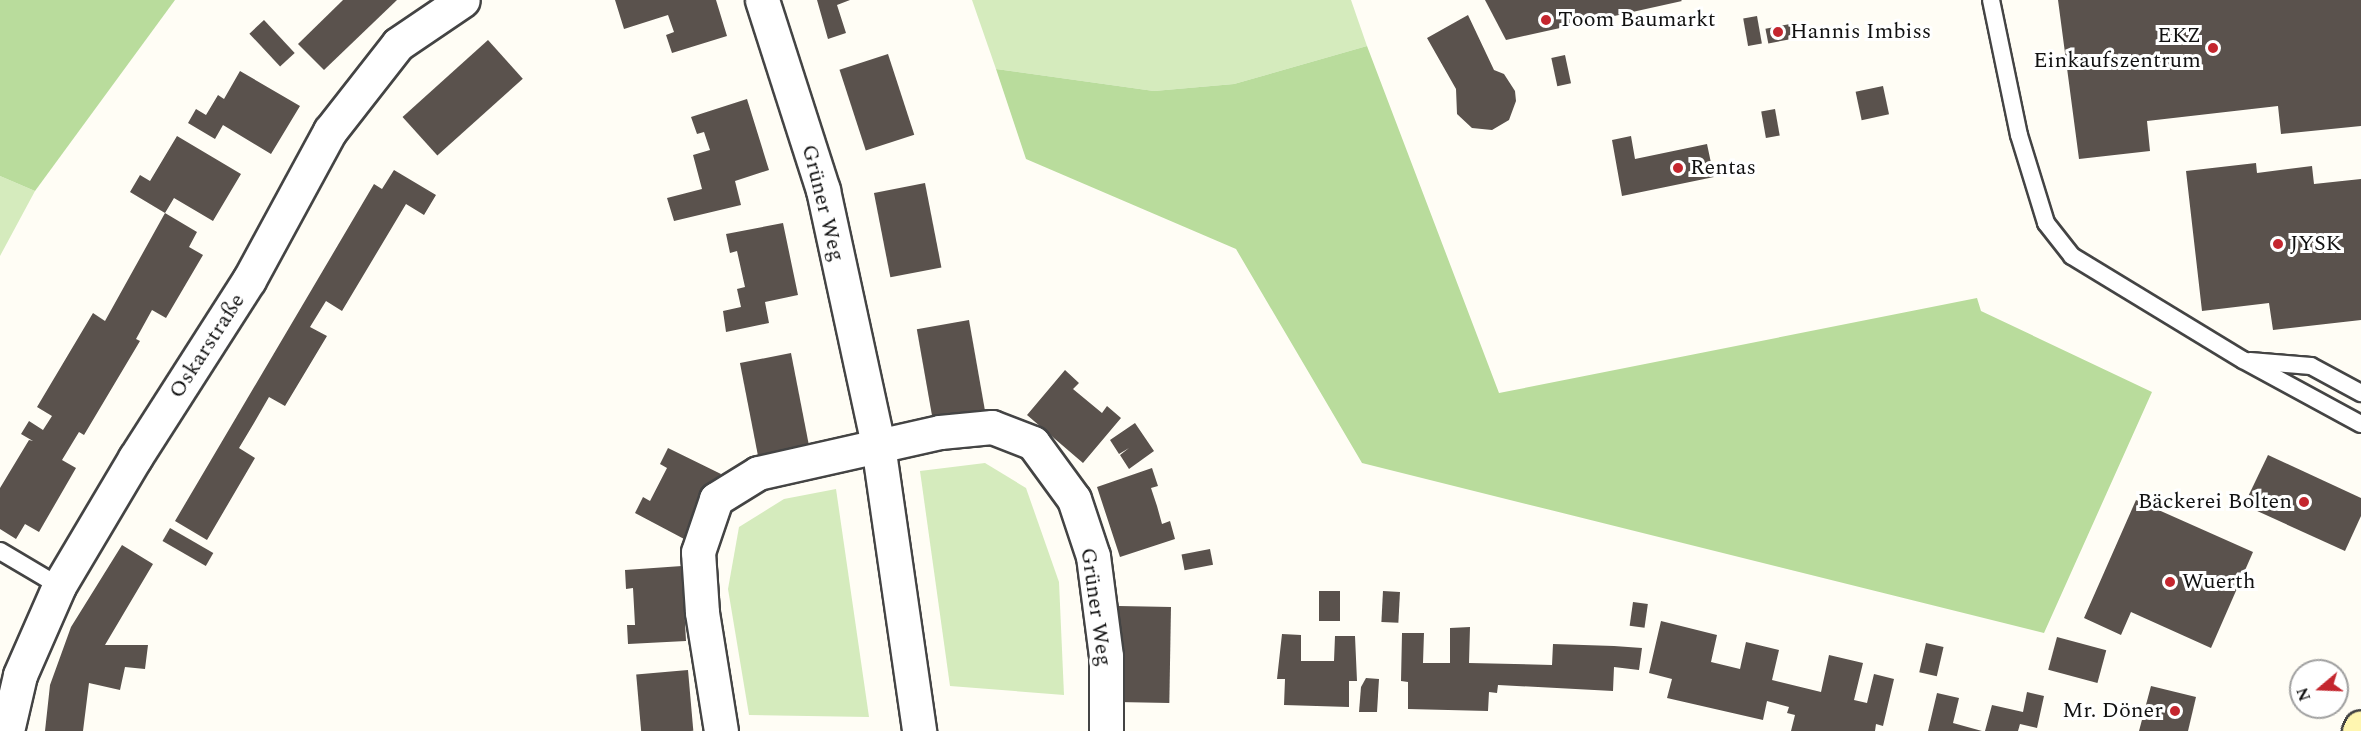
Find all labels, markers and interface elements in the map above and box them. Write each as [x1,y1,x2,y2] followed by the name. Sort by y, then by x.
[1558,7,1716,33] place label: Toom Baumarkt
[1539,13,1553,27] marker: Toom Baumarkt
[1790,19,1931,45] place label: Hannis Imbiss
[2033,22,2201,74] place label: EKZ Einkaufszentrum
[1771,25,1785,39] marker: Hannis Imbiss
[2206,41,2220,55] marker: EKZ Einkaufszentrum
[796,142,850,264] street label: Grüner Weg
[1690,155,1756,181] place label: Rentas
[1671,161,1685,175] marker: Rentas
[2290,231,2341,257] place label: JYSK
[2271,237,2285,251] marker: JYSK
[163,289,251,403] street label: Oskarstraße
[2138,489,2292,515] place label: Bäckerei Bolten
[2297,495,2311,509] marker: Bäckerei Bolten
[1075,546,1117,668] street label: Grüner Weg
[2182,569,2256,595] place label: Wuerth
[2163,575,2177,589] marker: Wuerth
[2289,659,2349,719] north arrow
[2290,684,2317,704] text: N
[2062,698,2163,724] place label: Mr. Döner
[2168,704,2182,718] marker: Mr. Döner

